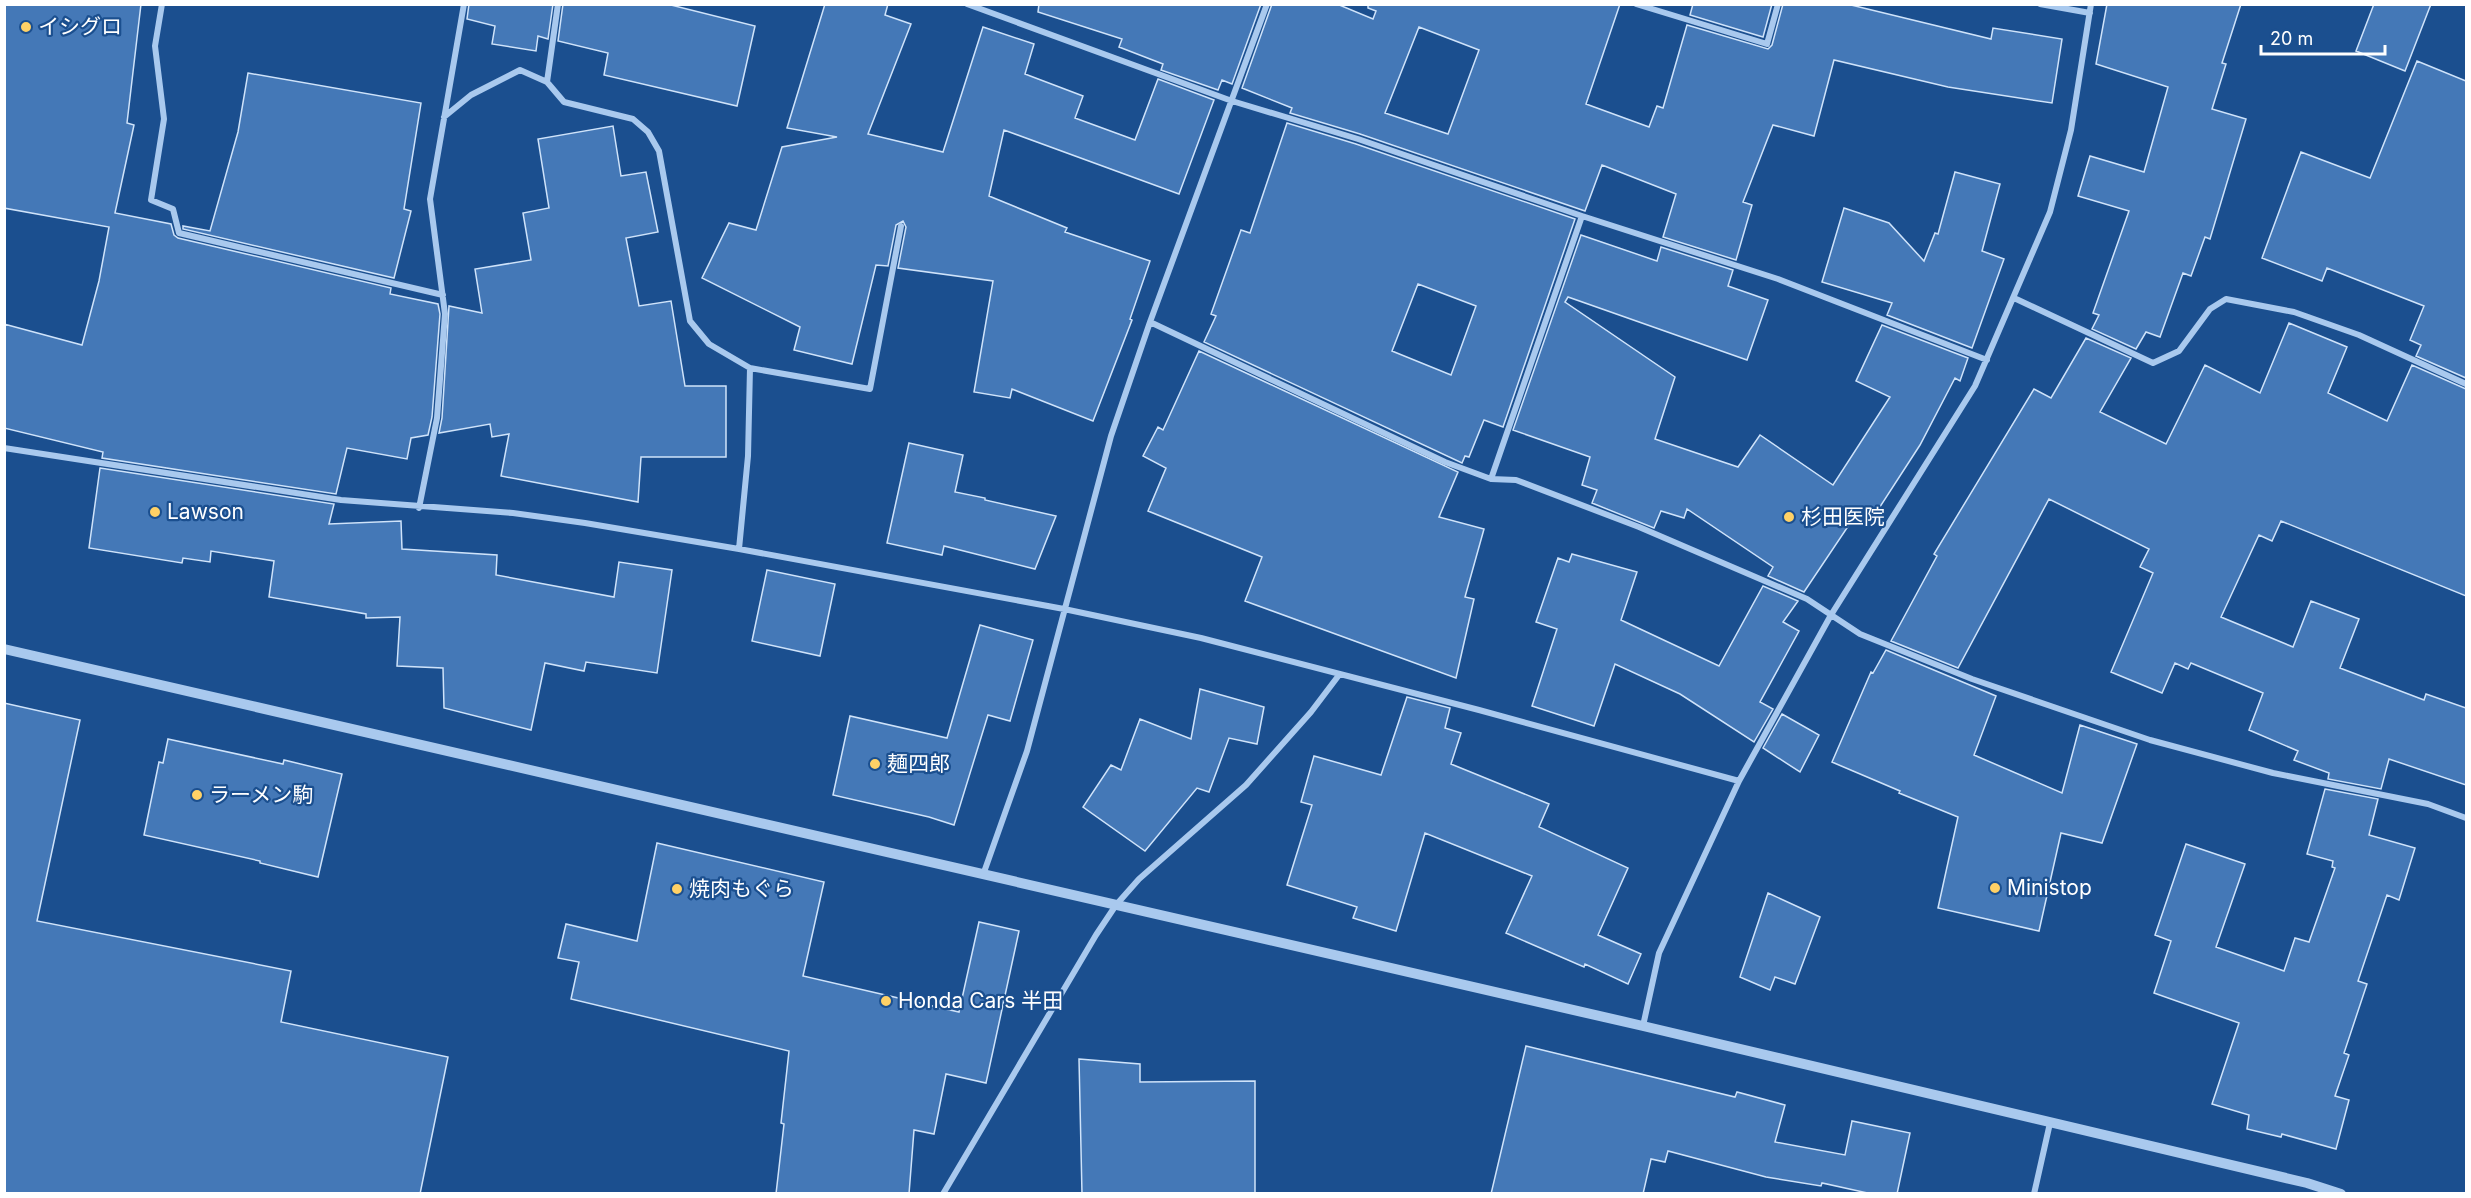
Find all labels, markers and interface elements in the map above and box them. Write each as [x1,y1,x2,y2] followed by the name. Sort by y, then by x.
[38,14,122,39] place label: イシグロ
[2261,18,2386,56] scale bar
[19,20,33,34] marker: イシグロ
[2270,28,2313,49] text: 20 m
[167,499,244,524] place label: Lawson
[1801,504,1885,529] place label: 杉田医院
[148,505,162,519] marker: Lawson
[1782,510,1796,524] marker: 杉田医院
[887,751,950,776] place label: 麺四郎
[868,757,882,771] marker: 麺四郎
[209,782,313,807] place label: ラーメン駒
[190,788,204,802] marker: ラーメン駒
[2007,875,2092,900] place label: Ministop
[689,876,794,901] place label: 焼肉もぐら
[1988,881,2002,895] marker: Ministop
[670,882,684,896] marker: 焼肉もぐら
[898,988,1063,1013] place label: Honda Cars 半田
[879,994,893,1008] marker: Honda Cars 半田

